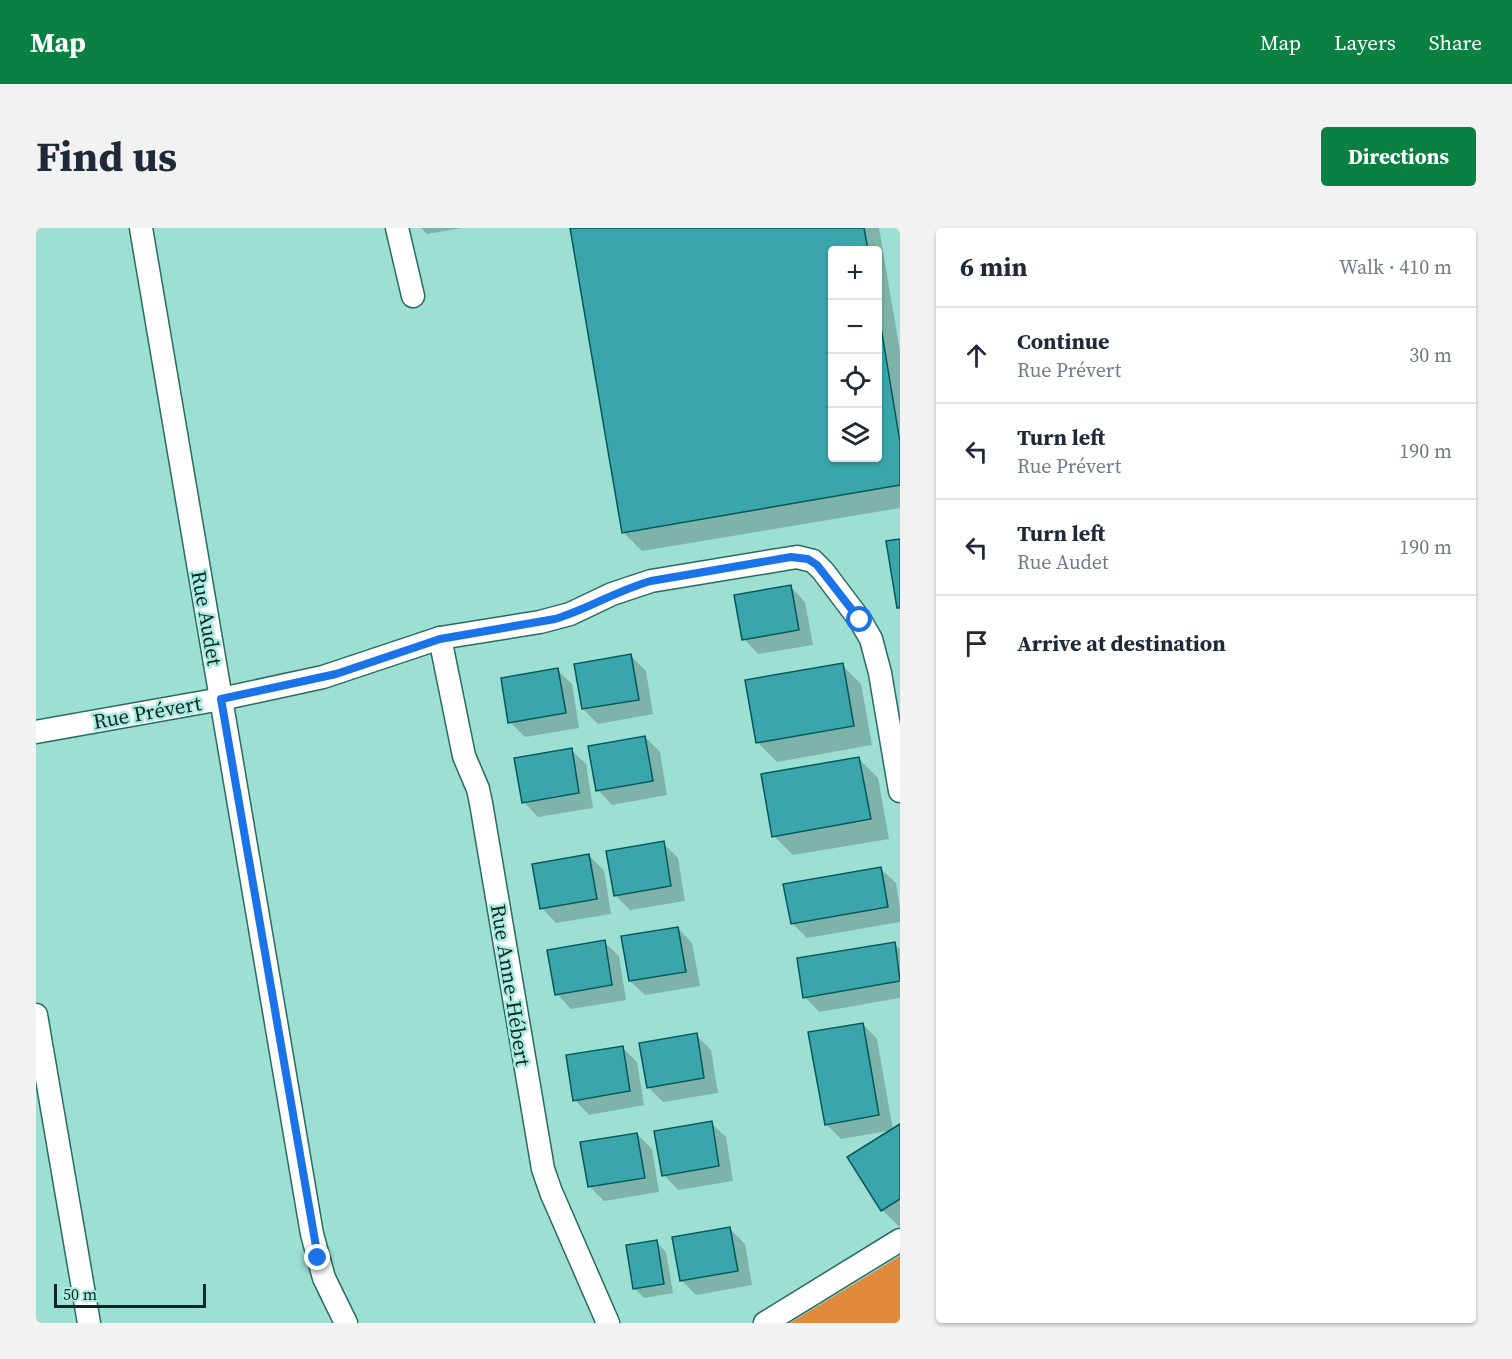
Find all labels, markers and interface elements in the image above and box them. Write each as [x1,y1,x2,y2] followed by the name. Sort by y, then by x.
[30,23,86,61] text: Map
[1260,28,1301,57] text: Map
[1334,28,1396,57] text: Layers
[1429,28,1482,57] text: Share
[36,127,177,185] text: Find us
[1321,127,1476,186] button: Directions
[828,246,882,462] map controls
[828,246,882,300] button: +
[960,249,1027,285] text: 6 min
[1339,253,1452,281] text: Walk · 410 m
[828,300,882,354] button: −
[1017,326,1110,356] text: Continue
[960,339,993,372] icon: ahead
[1409,341,1452,369] text: 30 m
[828,354,882,408] button: locate
[1017,356,1121,384] text: Rue Prévert
[828,408,882,462] button: layers
[1017,422,1105,452] text: Turn left
[960,435,993,468] icon: left
[1399,437,1452,465] text: 190 m
[1017,452,1121,480] text: Rue Prévert
[1017,518,1105,548] text: Turn left
[960,531,993,564] icon: left
[1399,533,1452,561] text: 190 m
[1017,548,1108,576] text: Rue Audet
[184,568,230,668] street label: Rue Audet
[846,606,872,632] route start
[960,627,993,660] icon: arrive
[1017,628,1226,658] text: Arrive at destination
[91,688,204,736] street label: Rue Prévert
[484,902,538,1068] street label: Rue Anne-Hébert
[304,1244,330,1270] route end
[54,1281,206,1308] scale bar
[63,1283,97,1305] text: 50 m

